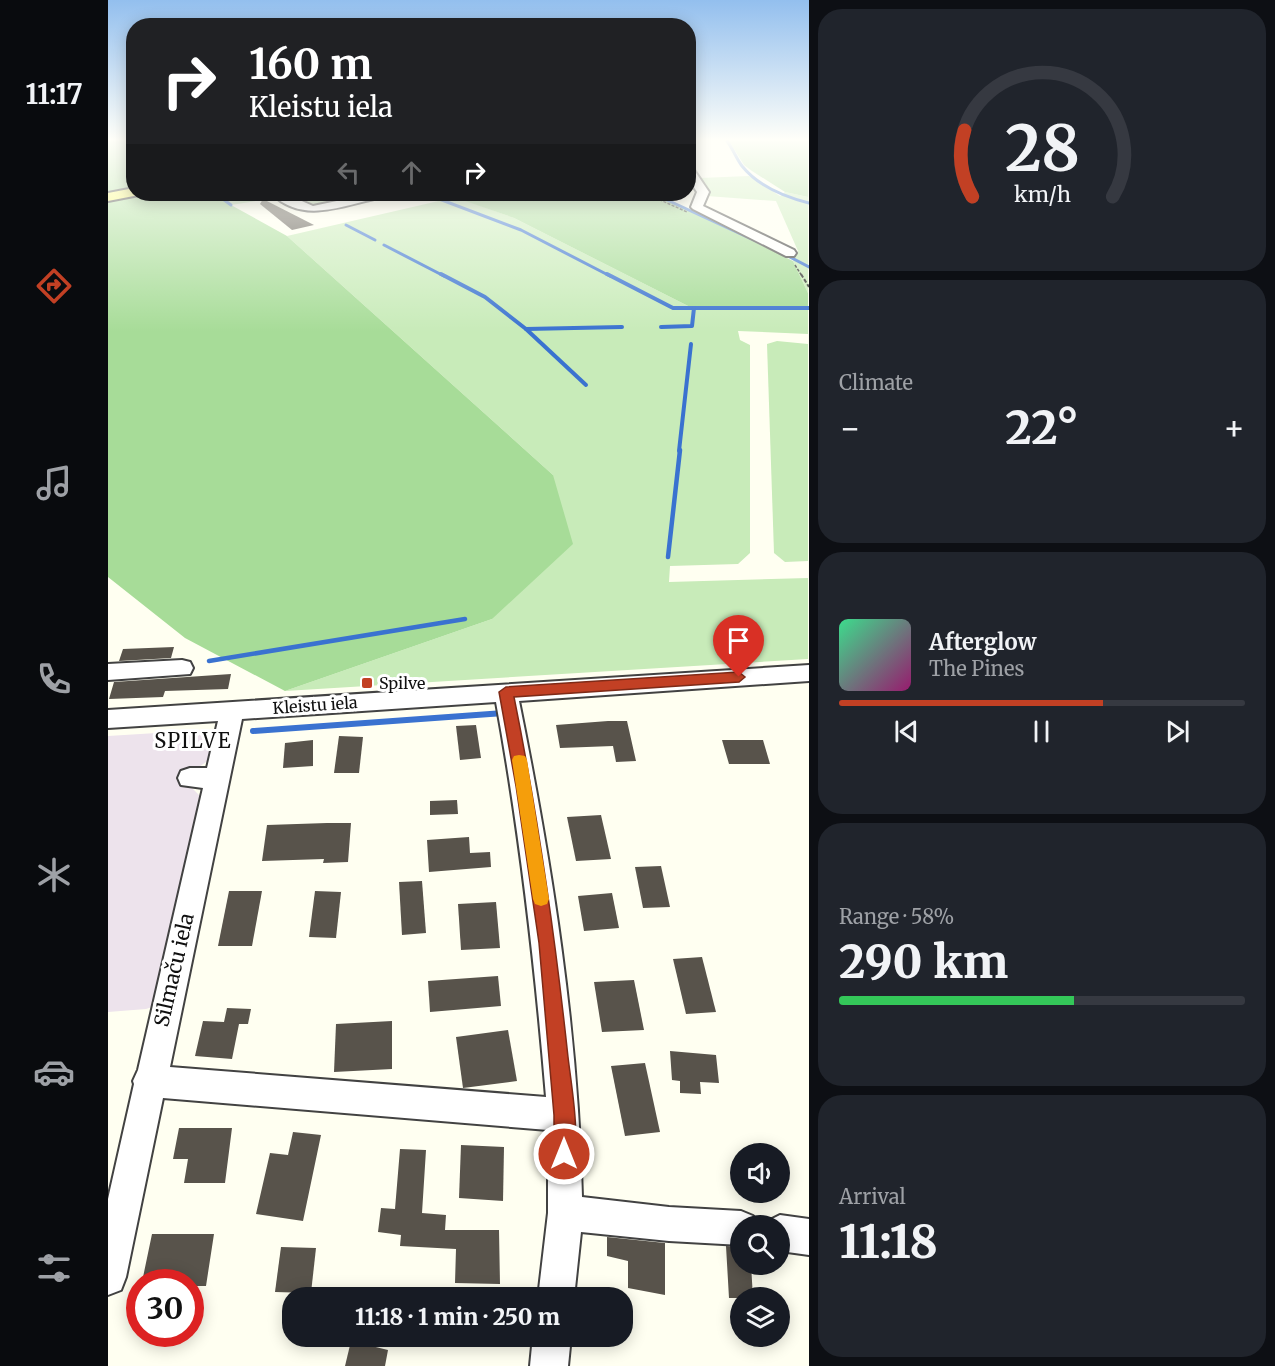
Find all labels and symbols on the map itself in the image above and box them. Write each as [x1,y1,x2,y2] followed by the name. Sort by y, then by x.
[713,615,764,677] pin
[379,673,425,693] place label: Spilve
[360,676,374,690] marker: Spilve
[272,692,359,718] street label: Kleistu iela
[154,728,232,753] district label: SPILVE
[148,910,199,1029] street label: Silmaču iela
[532,1122,596,1186] position arrow
[126,1269,204,1347] speed limit sign: 30

